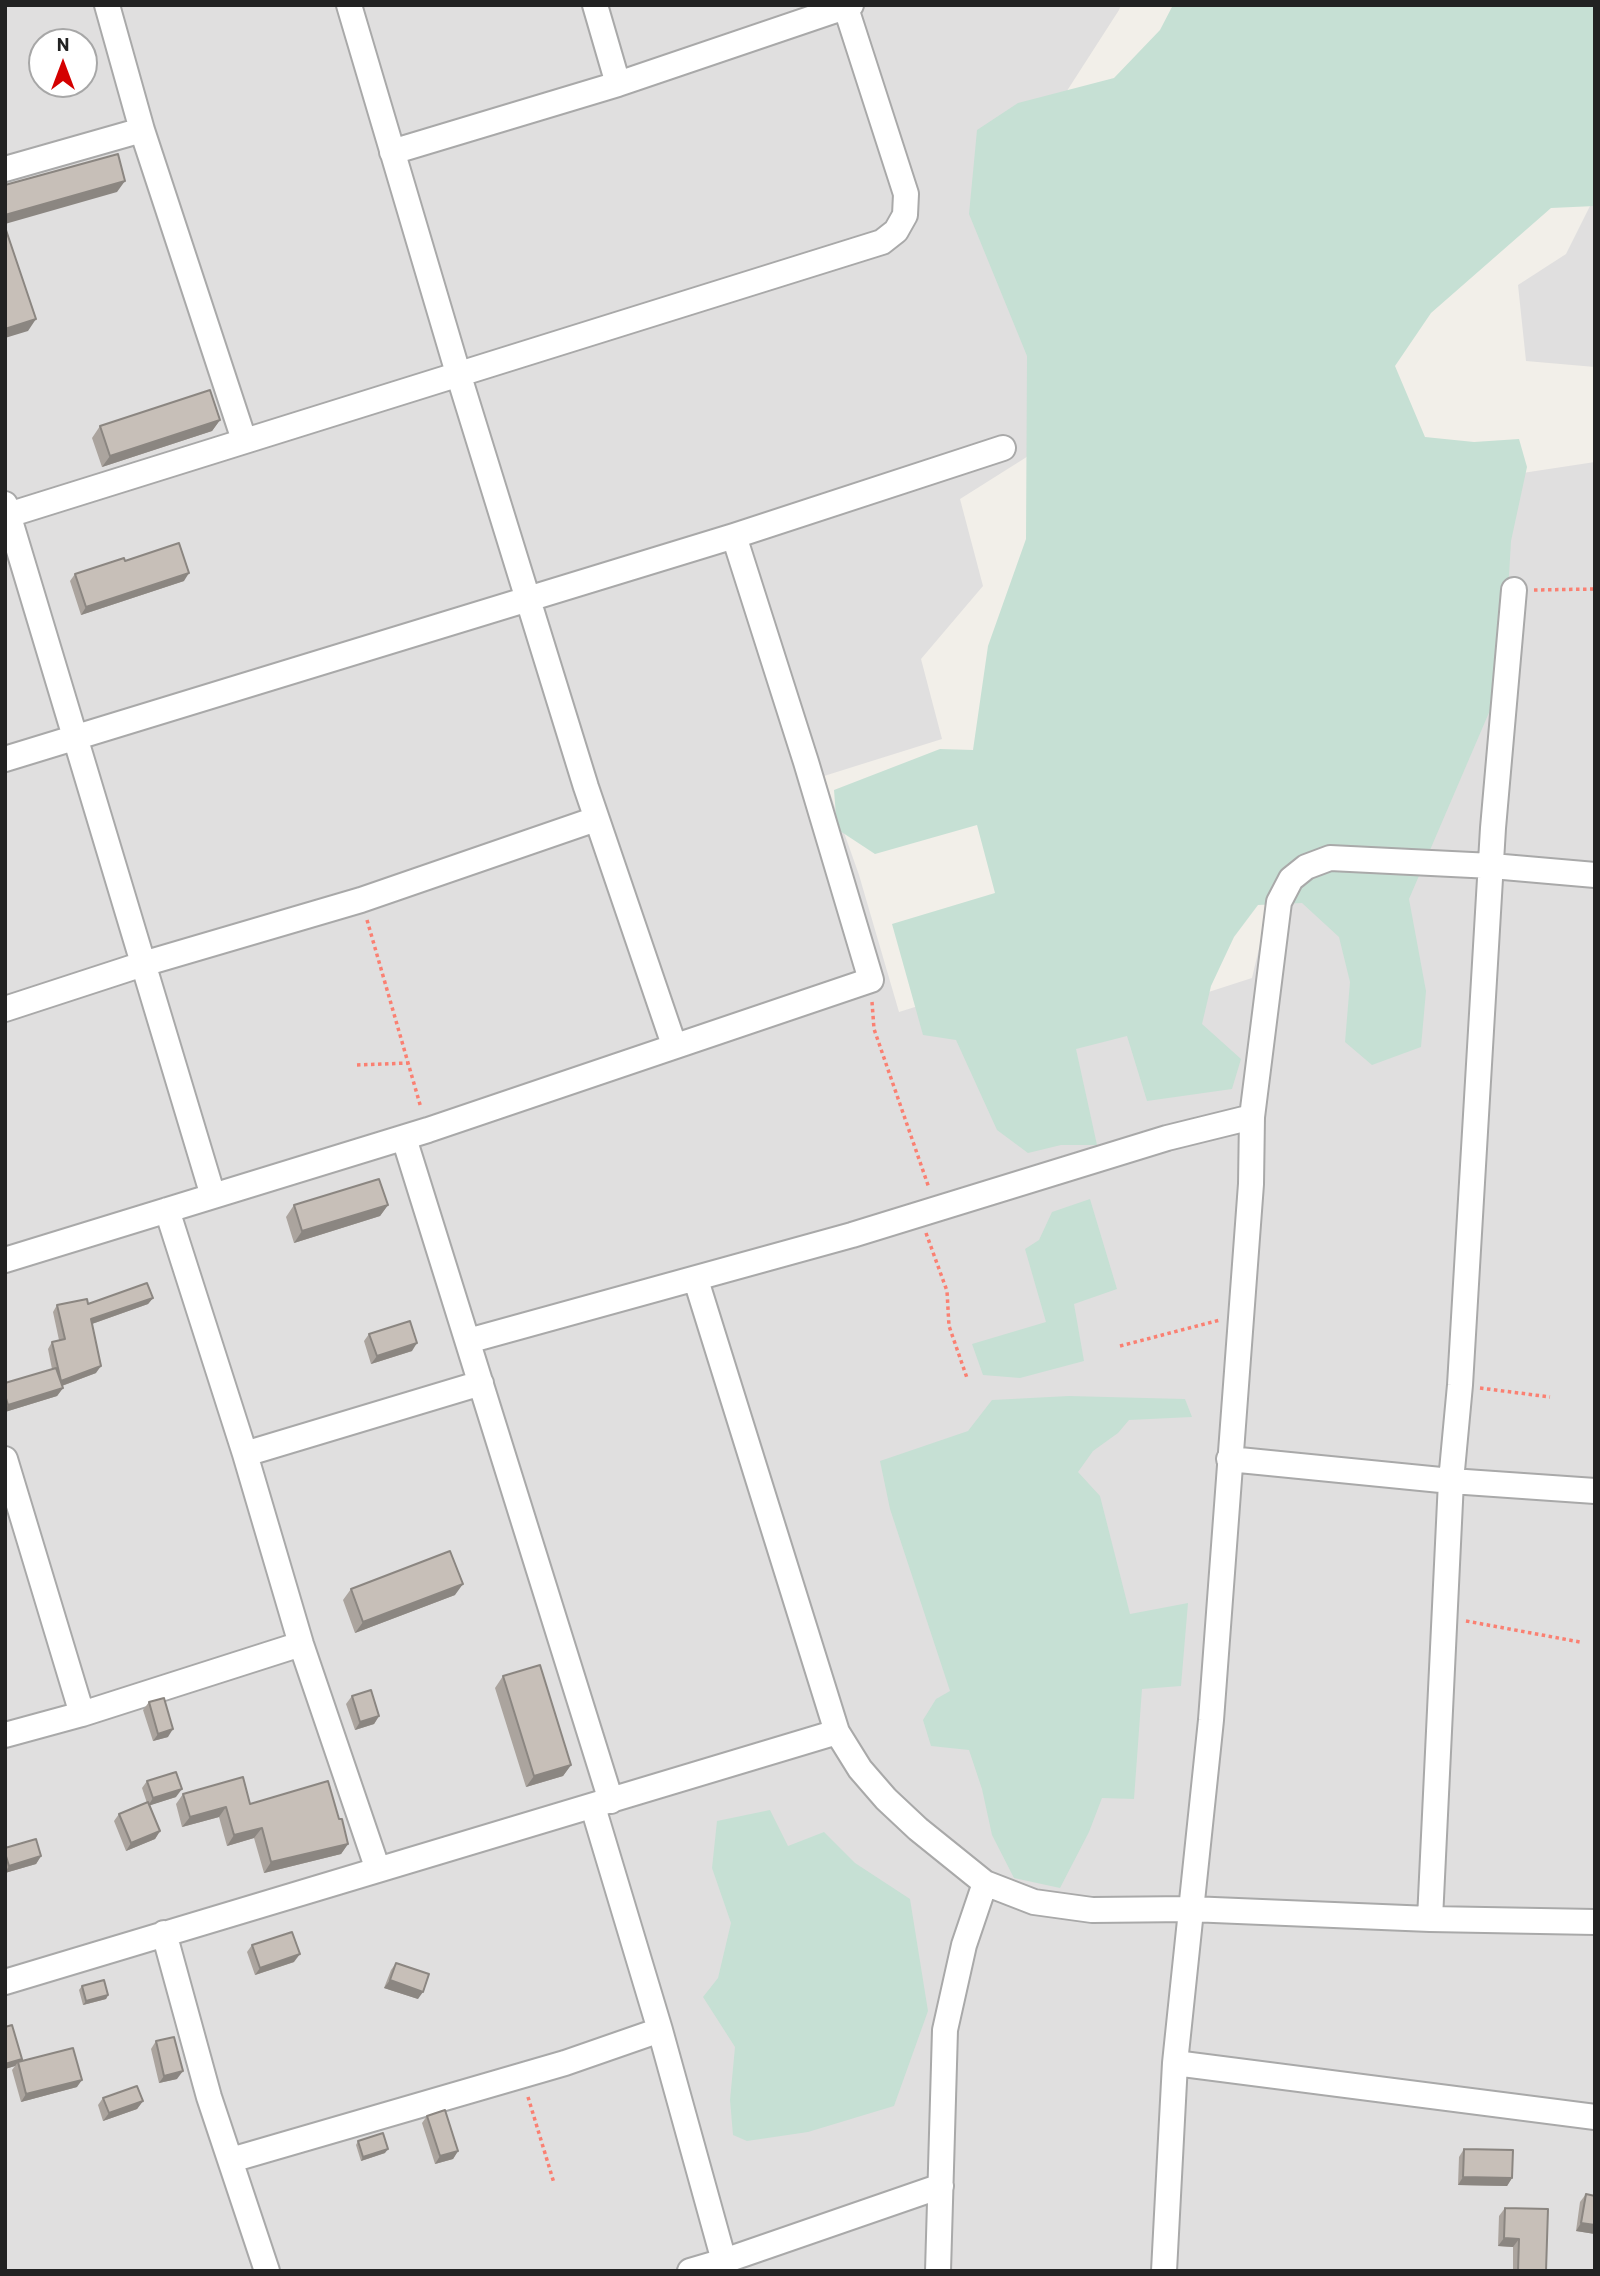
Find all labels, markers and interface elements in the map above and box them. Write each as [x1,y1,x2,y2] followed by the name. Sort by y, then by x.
[28,28,98,98] north arrow
[57,32,69,55] text: N

